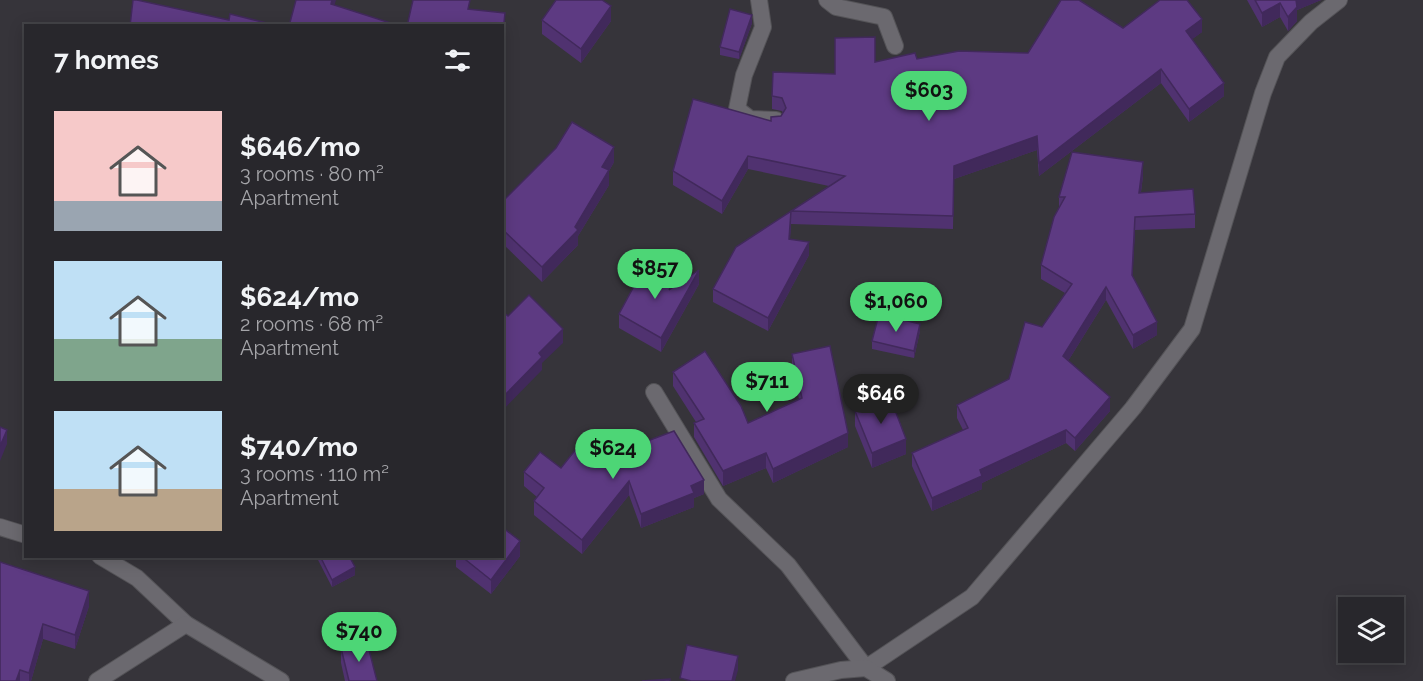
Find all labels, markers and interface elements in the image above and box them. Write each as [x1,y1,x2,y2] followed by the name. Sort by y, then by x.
[441,44,474,77] icon: filters
[54,45,159,75] text: 7 homes
[893,71,965,122] pin: $603
[905,78,953,102] text: $603
[240,132,360,162] text: $646/mo
[102,135,174,207] icon: home
[240,162,384,186] text: 3 rooms · 80 m²
[240,186,339,210] text: Apartment
[619,249,691,300] pin: $857
[631,256,679,280] text: $857
[240,282,359,312] text: $624/mo
[847,282,945,333] pin: $1,060
[102,285,174,357] icon: home
[864,289,928,313] text: $1,060
[240,312,383,336] text: 2 rooms · 68 m²
[240,336,339,360] text: Apartment
[731,362,803,413] pin: $711
[745,369,789,393] text: $711
[845,374,917,425] pin: $646
[857,381,905,405] text: $646
[577,429,649,480] pin: $624
[240,432,358,462] text: $740/mo
[102,435,174,507] icon: home
[589,436,637,460] text: $624
[240,462,389,486] text: 3 rooms · 110 m²
[240,486,339,510] text: Apartment
[1338,597,1404,663] map controls
[1338,597,1404,663] button: layers
[323,612,395,663] pin: $740
[336,619,382,643] text: $740

